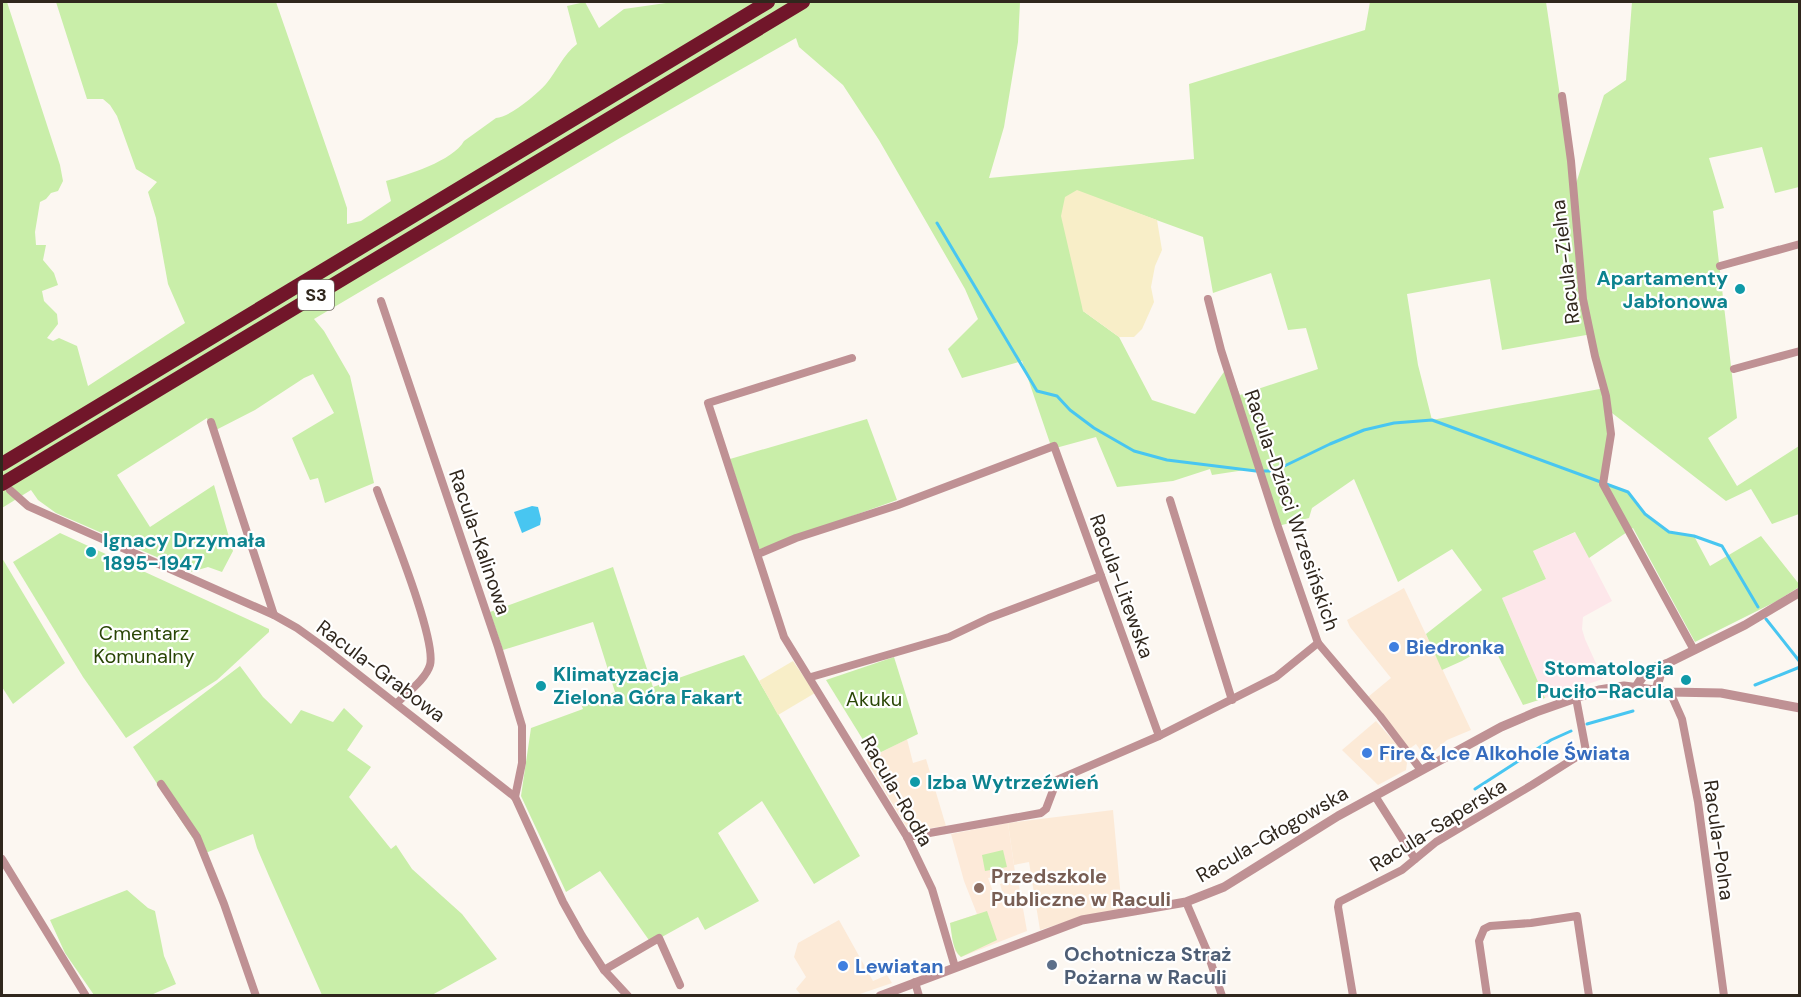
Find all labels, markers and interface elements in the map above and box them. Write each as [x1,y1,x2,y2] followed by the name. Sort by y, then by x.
[1544,198,1586,326] street label: Racula-Zielna
[1597,265,1728,314] place label: Apartamenty Jabłonowa
[298,280,334,310] road number: S3
[1733,282,1747,296] marker: Apartamenty Jabłonowa
[1238,386,1346,634] street label: Racula-Dzieci Wrzesińskich
[443,466,517,618] street label: Racula-Kalinowa
[1084,510,1160,662] street label: Racula-Litewska
[103,527,266,576] place label: Ignacy Drzymała 1895-1947
[84,545,98,559] marker: Ignacy Drzymała 1895-1947
[311,614,451,728] street label: Racula-Grabowa
[93,620,195,669] park label: Cmentarz Komunalny
[1406,634,1505,660] place label: Biedronka
[1387,640,1401,654] marker: Biedronka
[1537,655,1674,704] place label: Stomatologia Puciło-Racula
[553,661,742,710] place label: Klimatyzacja Zielona Góra Fakart
[1679,673,1693,687] marker: Stomatologia Puciło-Racula
[534,679,548,693] marker: Klimatyzacja Zielona Góra Fakart
[846,686,902,712] park label: Akuku
[855,731,939,851] street label: Racula-Rodła
[1379,740,1630,766] place label: Fire & Ice Alkohole Świata
[1360,746,1374,760] marker: Fire & Ice Alkohole Świata
[927,769,1099,795] place label: Izba Wytrzeźwień
[1365,773,1511,877] street label: Racula-Saperska
[908,775,922,789] marker: Izba Wytrzeźwień
[1698,778,1740,902] street label: Racula-Polna
[1191,780,1353,888] street label: Racula-Głogowska
[991,863,1171,912] place label: Przedszkole Publiczne w Raculi
[972,881,986,895] marker: Przedszkole Publiczne w Raculi
[1064,941,1231,990] place label: Ochotnicza Straż Pożarna w Raculi
[855,953,944,979] place label: Lewiatan
[1045,958,1059,972] marker: Ochotnicza Straż Pożarna w Raculi
[836,959,850,973] marker: Lewiatan

